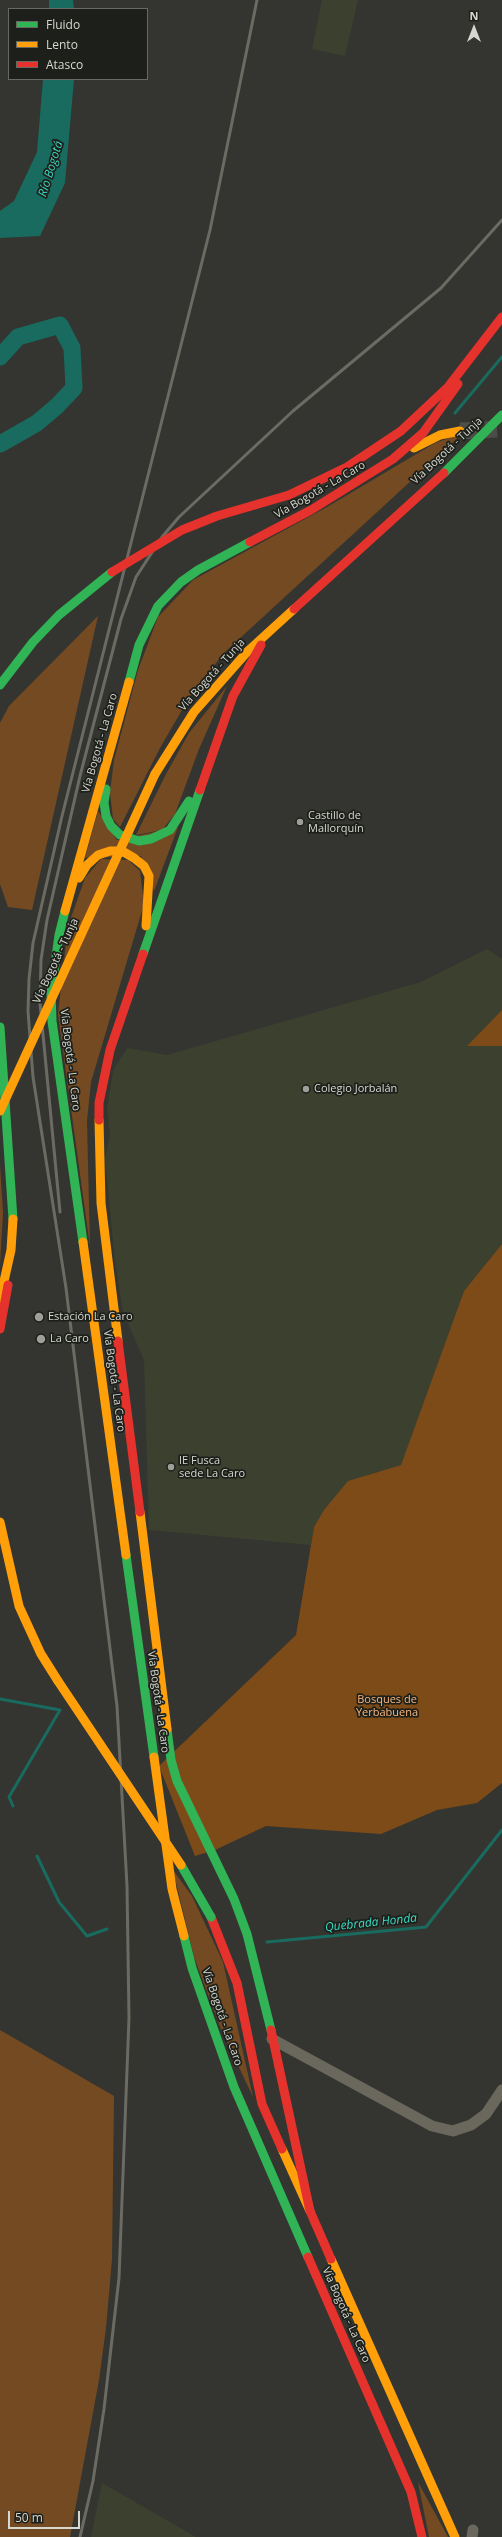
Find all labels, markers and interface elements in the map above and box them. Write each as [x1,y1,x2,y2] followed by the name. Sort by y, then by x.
[8,8,148,80] legend
[454,8,494,48] north arrow
[470,8,478,23] text: N
[46,16,80,33] text: Fluido
[46,36,78,53] text: Lento
[46,56,83,73] text: Atasco
[36,139,66,199] water label: Río Bogotá
[409,415,485,487] street label: Vía Bogotá - Tunja
[272,459,368,521] street label: Vía Bogotá - La Caro
[176,636,248,714] street label: Vía Bogotá - Tunja
[79,692,121,794] street label: Vía Bogotá - La Caro
[308,809,364,835] place label: Castillo de Mallorquín
[295,817,305,827] marker: Castillo de Mallorquín
[31,916,81,1006] street label: Vía Bogotá - Tunja
[57,1008,83,1112] street label: Vía Bogotá - La Caro
[314,1082,397,1096] place label: Colegio Jorbalán
[301,1084,311,1094] marker: Colegio Jorbalán
[48,1310,133,1324] place label: Estación La Caro
[33,1311,45,1323] marker: Estación La Caro
[100,1329,128,1433] street label: Vía Bogotá - La Caro
[50,1332,89,1346] place label: La Caro
[35,1333,47,1345] marker: La Caro
[179,1454,245,1480] place label: IE Fusca sede La Caro
[166,1462,176,1472] marker: IE Fusca sede La Caro
[144,1650,172,1754] street label: Vía Bogotá - La Caro
[356,1693,418,1719] park label: Bosques de Yerbabuena
[324,1911,418,1935] water label: Quebrada Honda
[199,1966,245,2068] street label: Vía Bogotá - La Caro
[319,2265,373,2365] street label: Vía Bogotá - La Caro
[10,2503,82,2529] scale bar
[15,2509,43,2526] text: 50 m

